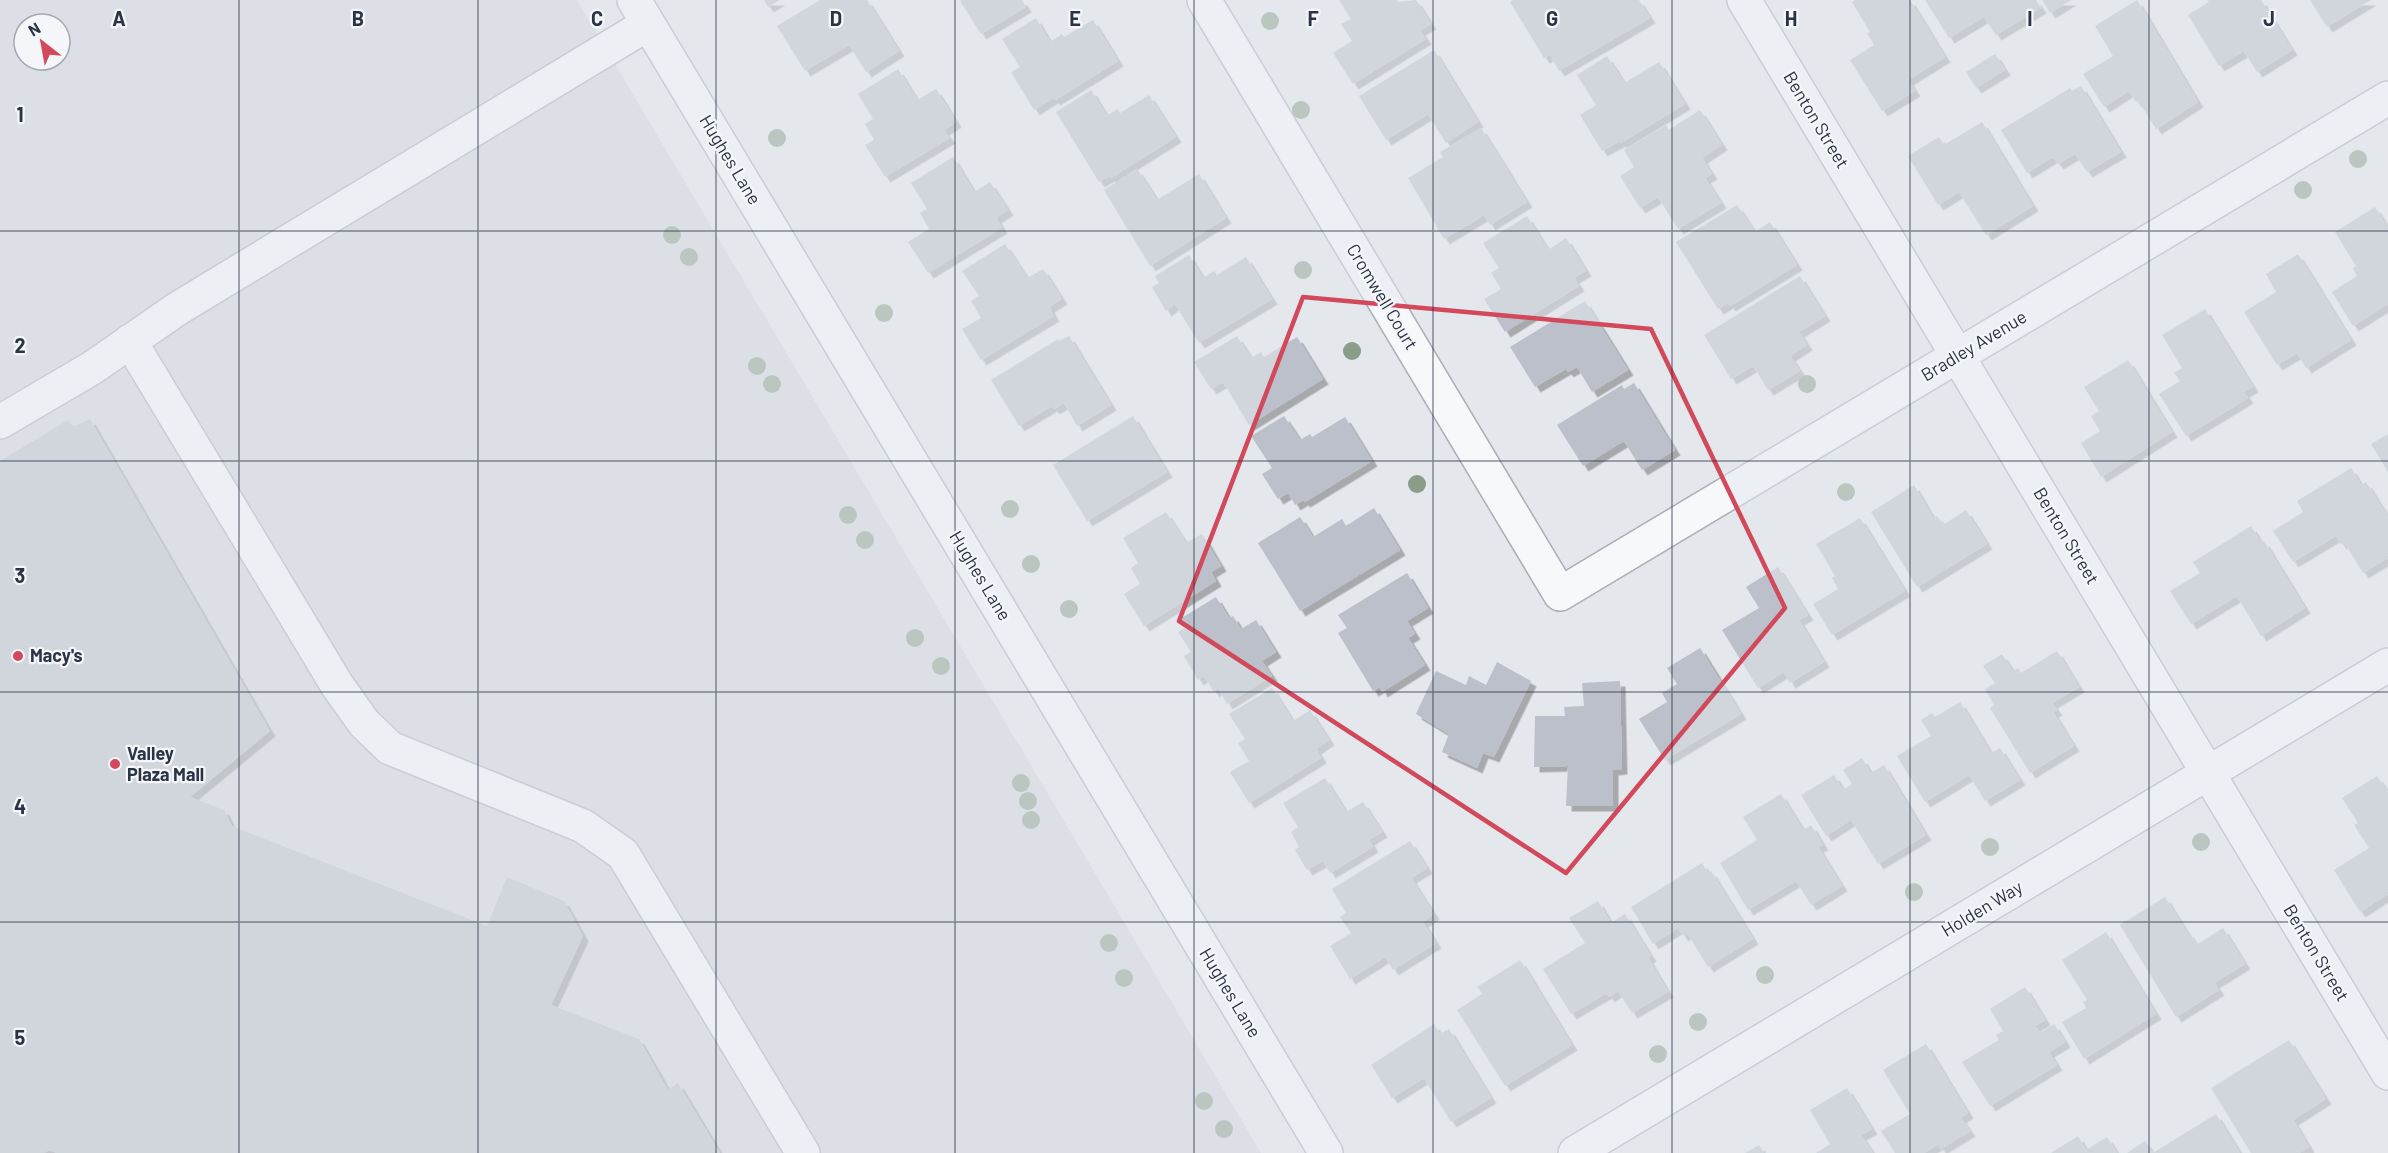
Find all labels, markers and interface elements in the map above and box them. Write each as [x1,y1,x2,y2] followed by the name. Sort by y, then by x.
[112,6,126,30] text: A
[352,6,364,30] text: B
[591,6,603,30] text: C
[830,6,842,30] text: D
[1069,6,1081,30] text: E
[1307,6,1319,30] text: F
[1546,6,1558,30] text: G
[1785,6,1797,30] text: H
[2027,6,2033,30] text: I
[2263,6,2275,30] text: J
[12,12,72,72] north arrow
[25,18,43,40] text: N
[1779,67,1854,172] street label: Benton Street
[16,102,24,126] text: 1
[695,111,766,208] street label: Hughes Lane
[1343,239,1423,353] street label: Cromwell Court
[1917,305,2030,385] street label: Bradley Avenue
[14,333,26,357] text: 2
[2029,483,2104,588] street label: Benton Street
[945,527,1016,624] street label: Hughes Lane
[15,563,25,587] text: 3
[30,644,83,666] place label: Macy's
[11,649,25,663] marker: Macy's
[127,742,204,785] place label: Valley Plaza Mall
[108,757,122,771] marker: Valley Plaza Mall
[14,794,26,818] text: 4
[1937,875,2026,941] street label: Holden Way
[2279,900,2354,1005] street label: Benton Street
[1195,944,1266,1041] street label: Hughes Lane
[15,1025,26,1049] text: 5

